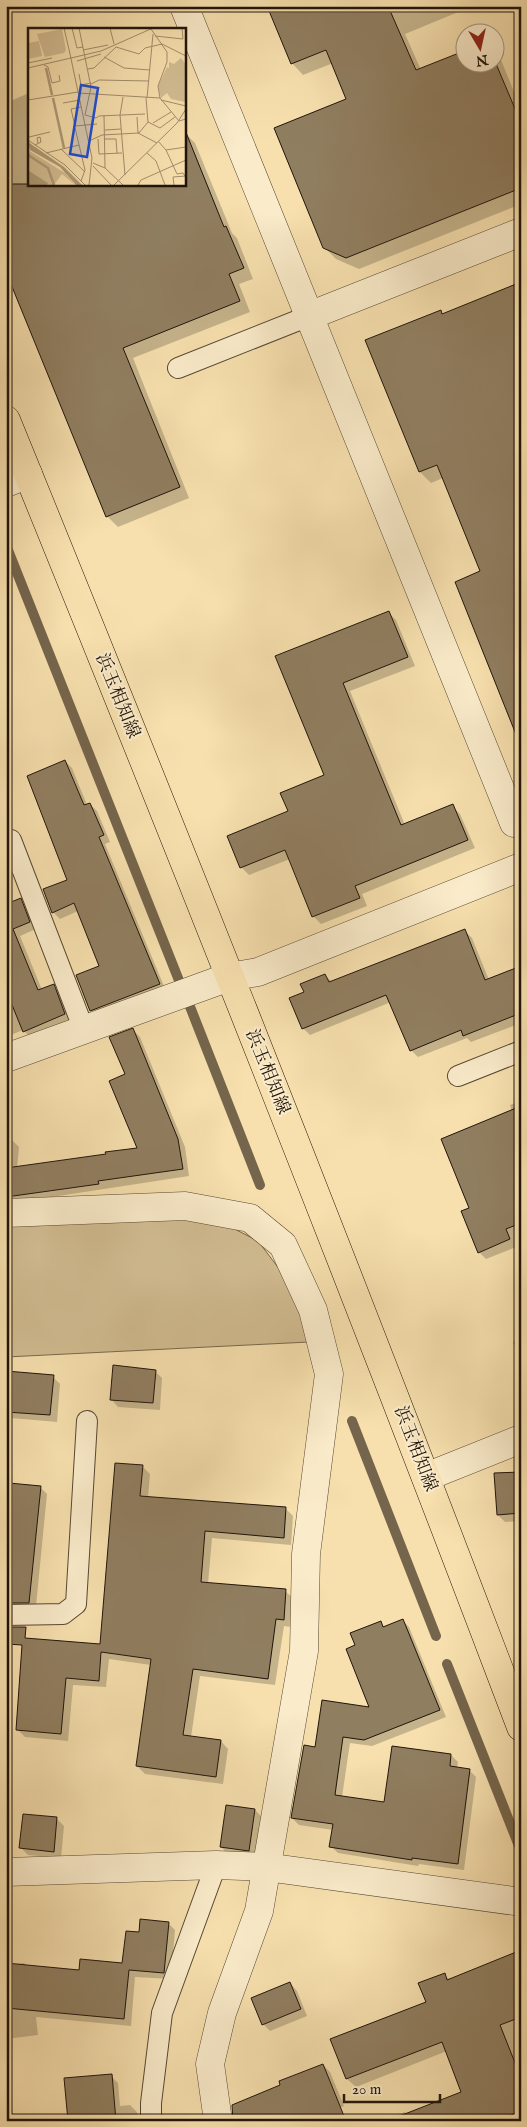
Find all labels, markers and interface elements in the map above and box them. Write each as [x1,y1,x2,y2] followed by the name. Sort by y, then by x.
[454,22,504,72] north arrow
[28,28,185,185] inset map
[474,50,490,70] text: N
[89,650,145,742] street label: 浜玉相知線
[239,1026,295,1118] street label: 浜玉相知線
[388,1403,442,1495] street label: 浜玉相知線
[344,2072,441,2104] scale bar
[352,2080,382,2099] text: 20 m

